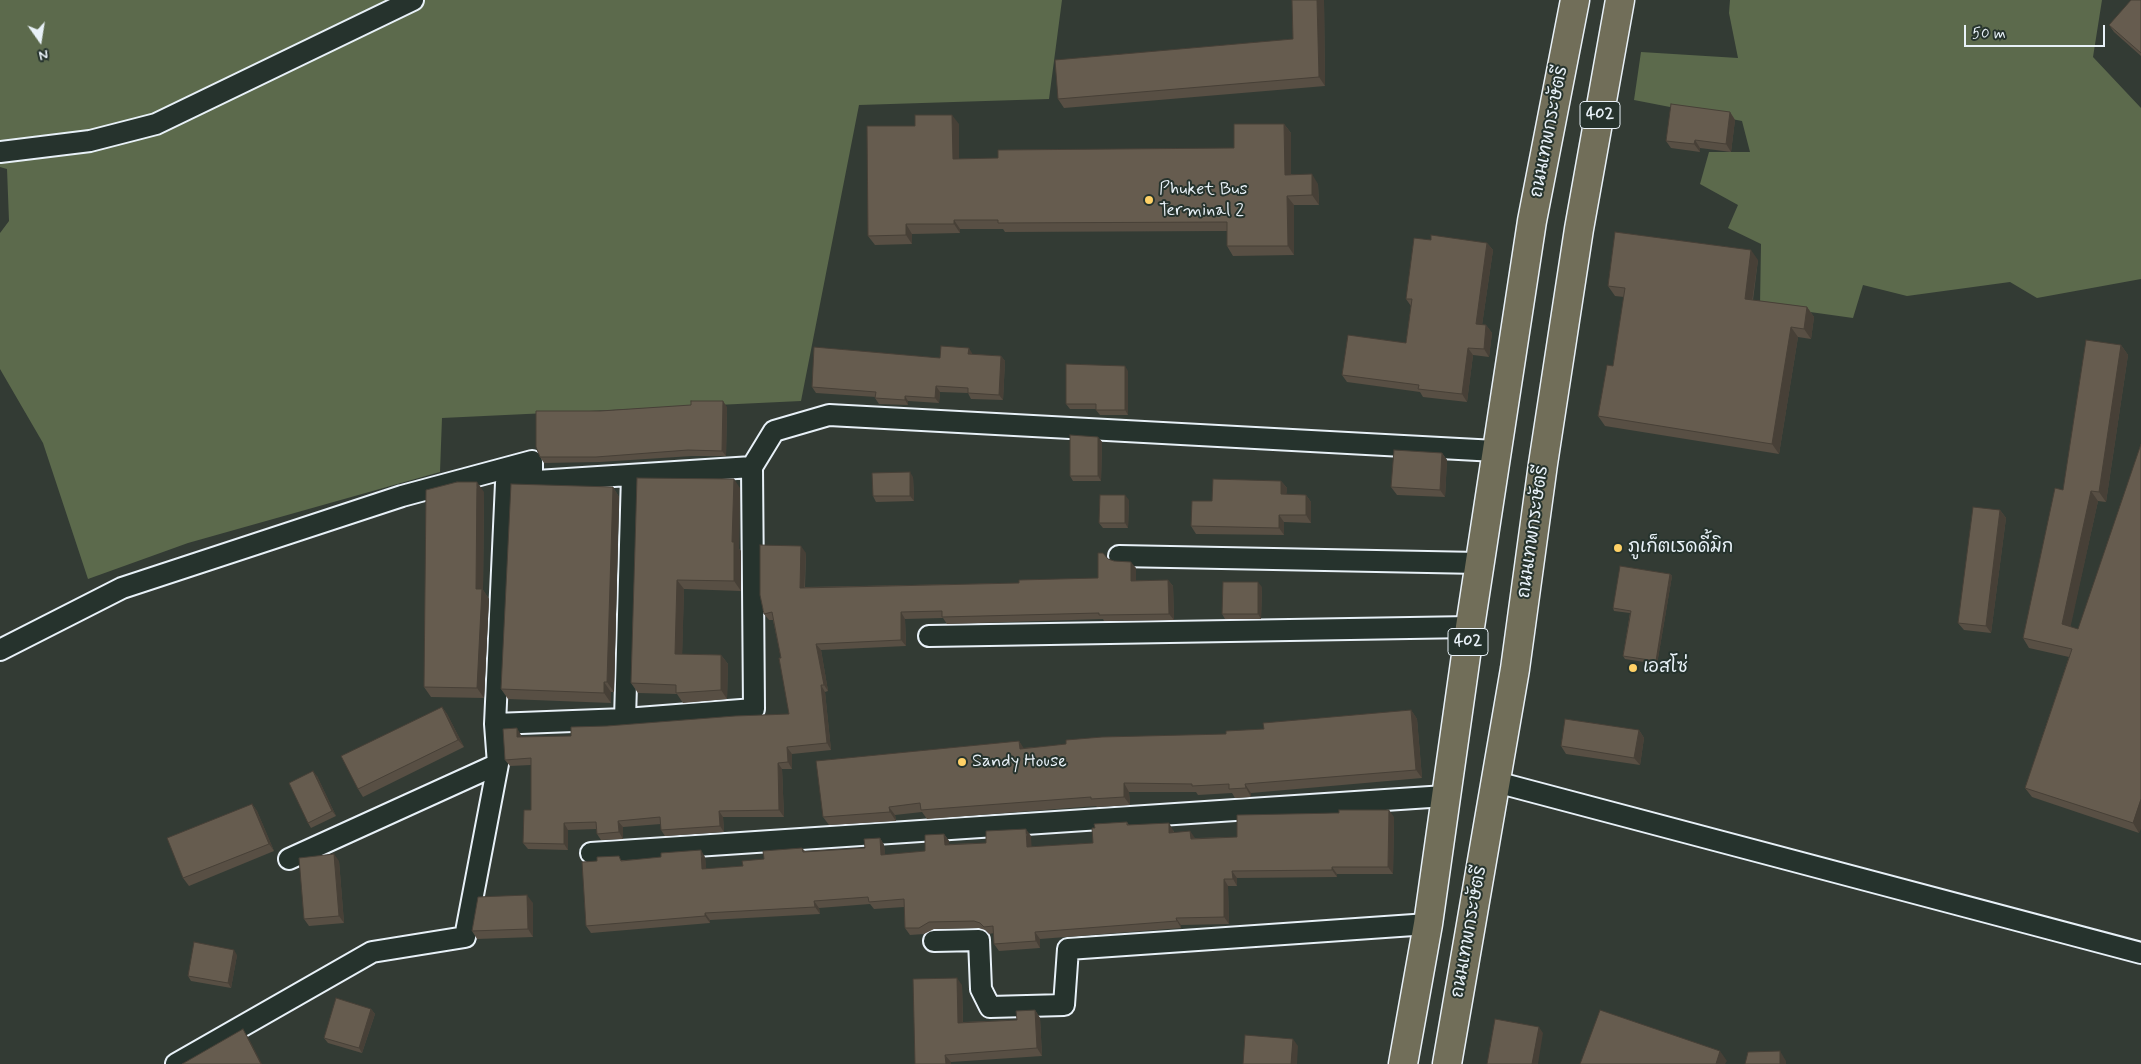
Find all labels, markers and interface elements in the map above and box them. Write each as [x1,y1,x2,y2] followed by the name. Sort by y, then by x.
[15,15,65,65] north arrow
[1966,15,2107,47] scale bar
[1972,24,2006,44] text: 50 m
[37,45,50,64] text: N
[1527,64,1573,200] street label: ถนนเทพกระษัตรี
[1580,102,1620,128] road number: 402
[1159,179,1248,222] place label: Phuket Bus Terminal 2
[1143,194,1155,206] marker: Phuket Bus Terminal 2
[1514,464,1554,600] street label: ถนนเทพกระษัตรี
[1628,537,1733,559] place label: ภูเก็ตเรดดี้มิก
[1612,542,1624,554] marker: ภูเก็ตเรดดี้มิก
[1448,628,1488,656] road number: 402
[1643,657,1688,679] place label: เอสโซ่
[1627,662,1639,674] marker: เอสโซ่
[972,751,1067,773] place label: Sandy House
[956,756,968,768] marker: Sandy House
[1448,864,1492,1000] street label: ถนนเทพกระษัตรี

